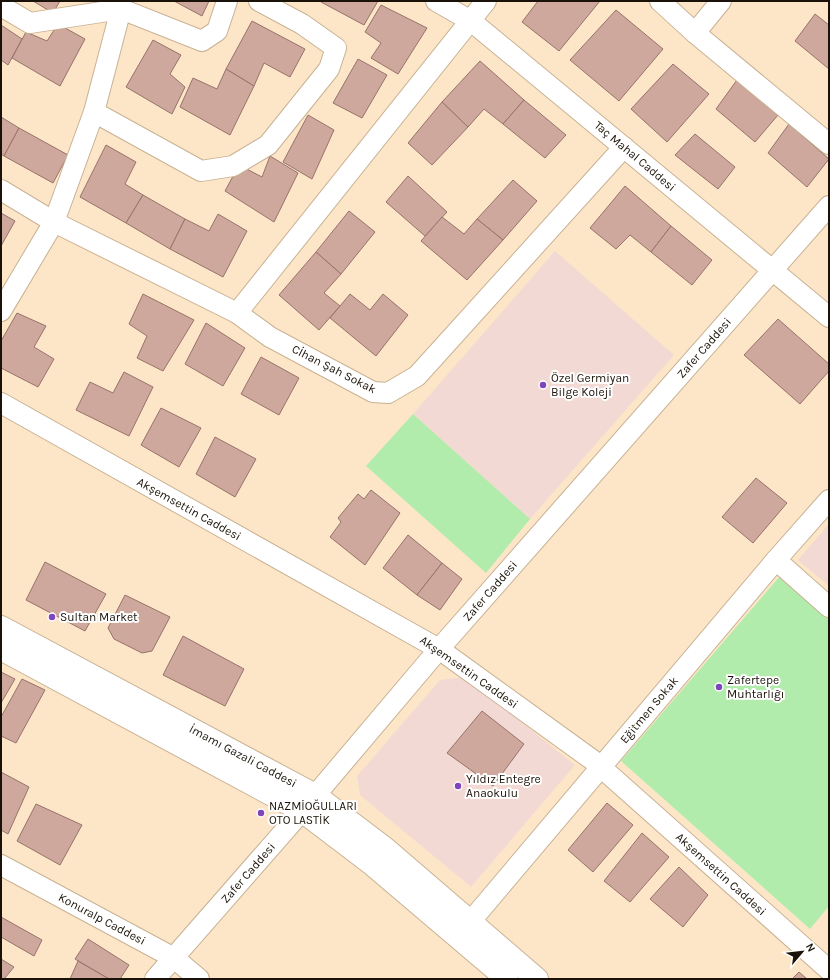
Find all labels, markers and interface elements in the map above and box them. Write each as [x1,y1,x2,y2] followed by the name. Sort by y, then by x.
[592,118,678,194] street label: Taç Mahal Caddesi
[674,315,734,381] street label: Zafer Caddesi
[290,342,379,396] street label: Cİhan Şah Sokak
[551,371,629,399] place label: Özel Germiyan Bilge Koleji
[538,380,548,390] marker: Özel Germiyan Bilge Koleji
[135,475,243,543] street label: Akşemsettin Caddesi
[460,558,520,624] street label: Zafer Caddesi
[60,610,138,624] place label: Sultan Market
[47,612,57,622] marker: Sultan Market
[417,633,521,711] street label: Akşemsettin Caddesi
[727,673,784,701] place label: Zafertepe Muhtarlığı
[617,674,681,746] street label: Eğitmen Sokak
[714,682,724,692] marker: Zafertepe Muhtarlığı
[187,722,299,790] street label: İmamı Gazali Caddesi
[466,772,541,800] place label: Yıldız Entegre Anaokulu
[453,781,463,791] marker: Yıldız Entegre Anaokulu
[269,799,357,827] place label: NAZMİOĞULLARI OTO LASTİK
[256,808,266,818] marker: NAZMİOĞULLARI OTO LASTİK
[673,830,769,918] street label: Akşemsettin Caddesi
[218,840,278,906] street label: Zafer Caddesi
[56,890,148,948] street label: Konuralp Caddesi
[782,932,822,972] north arrow
[803,941,818,954] text: N

